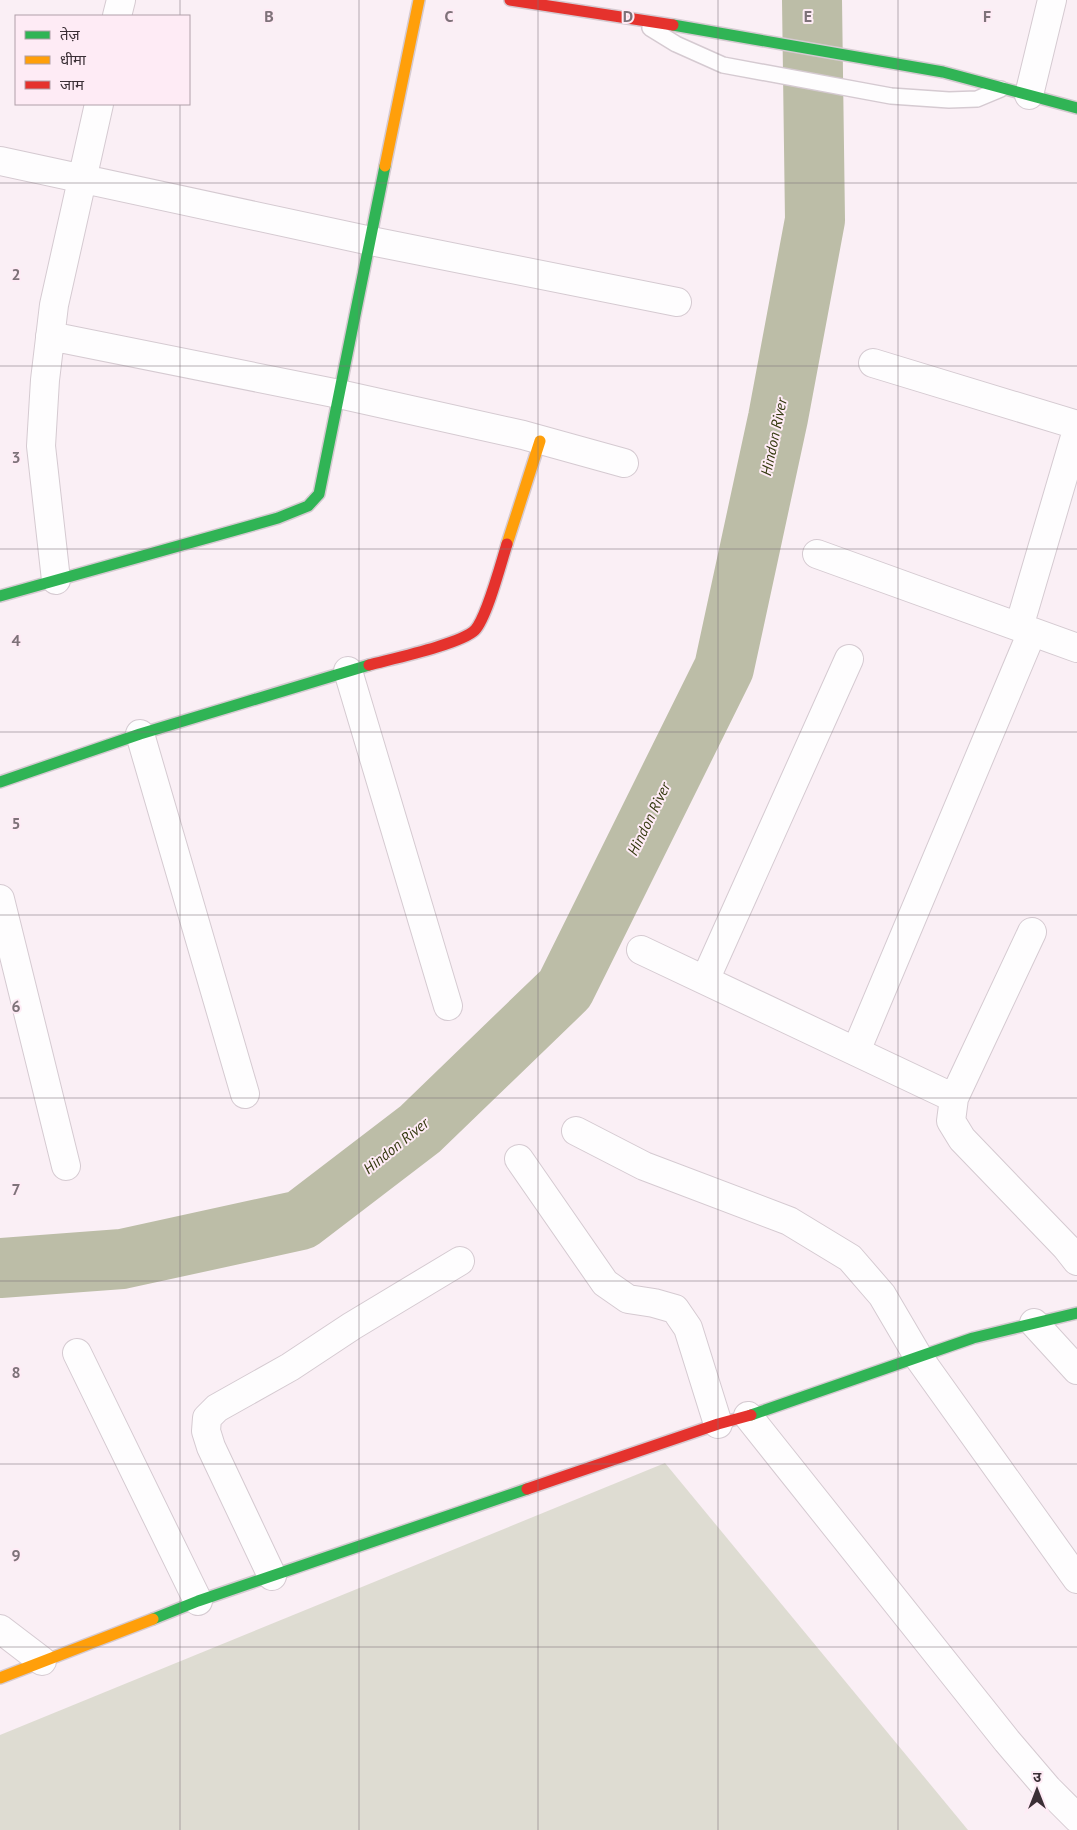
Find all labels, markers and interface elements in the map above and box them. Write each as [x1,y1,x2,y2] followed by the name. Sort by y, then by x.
[264,6,274,26] text: B
[445,6,454,26] text: C
[623,6,633,26] text: D
[804,6,812,26] text: E
[983,6,991,26] text: F
[15,15,190,105] legend
[60,25,81,44] text: तेज़
[60,50,87,69] text: धीमा
[60,75,85,94] text: जाम
[11,264,21,284] text: 2
[756,395,791,477] water label: Hindon River
[11,447,21,467] text: 3
[11,630,21,650] text: 4
[623,778,675,858] water label: Hindon River
[11,813,21,833] text: 5
[11,996,21,1016] text: 6
[359,1113,433,1178] water label: Hindon River
[11,1179,21,1199] text: 7
[11,1362,21,1382] text: 8
[11,1545,21,1565] text: 9
[1012,1765,1062,1815] north arrow
[1033,1768,1042,1786] text: उ

